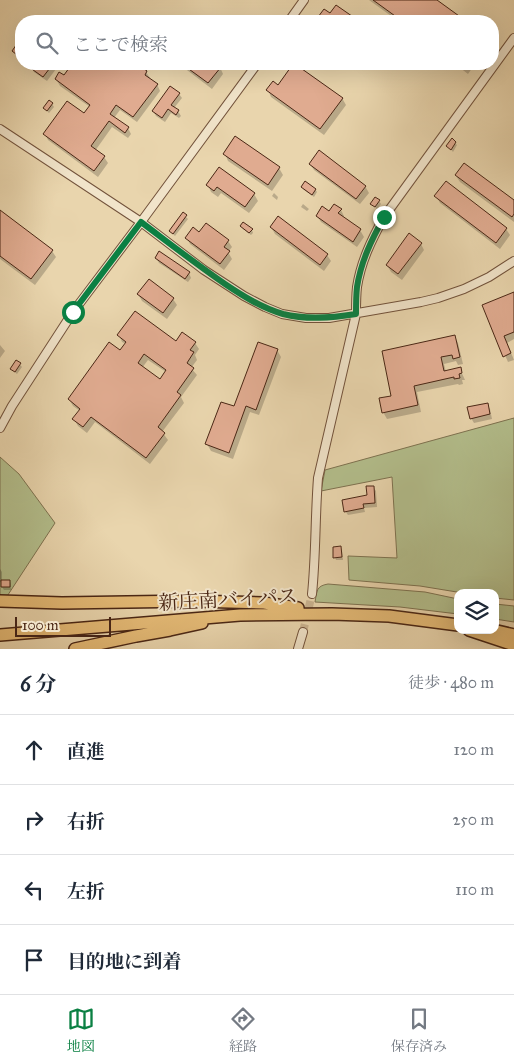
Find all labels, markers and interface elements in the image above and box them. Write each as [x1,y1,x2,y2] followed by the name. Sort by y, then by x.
[15,15,499,70] search box
[33,29,61,57] icon: search
[73,33,168,56] text: ここで検索
[373,206,396,229] route end
[62,301,85,324] route start
[158,583,298,615] street label: 新庄南バイパス
[454,589,499,634] map controls
[454,589,499,634] button: layers
[15,614,111,637] scale bar
[22,617,59,634] text: 100 m
[20,671,56,697] text: 6 分
[408,673,494,692] text: 徒歩 · 480 m
[20,736,48,764] icon: ahead
[67,740,105,763] text: 直進
[454,740,494,759] text: 120 m
[20,806,48,834] icon: right
[67,810,105,833] text: 右折
[453,810,494,829] text: 250 m
[20,876,48,904] icon: left
[67,880,105,903] text: 左折
[455,880,494,899] text: 110 m
[20,946,48,974] icon: arrive
[67,950,181,973] text: 目的地に到着
[67,1005,95,1055] tab: 地図
[229,1005,257,1055] tab: 経路
[391,1005,447,1055] tab: 保存済み

